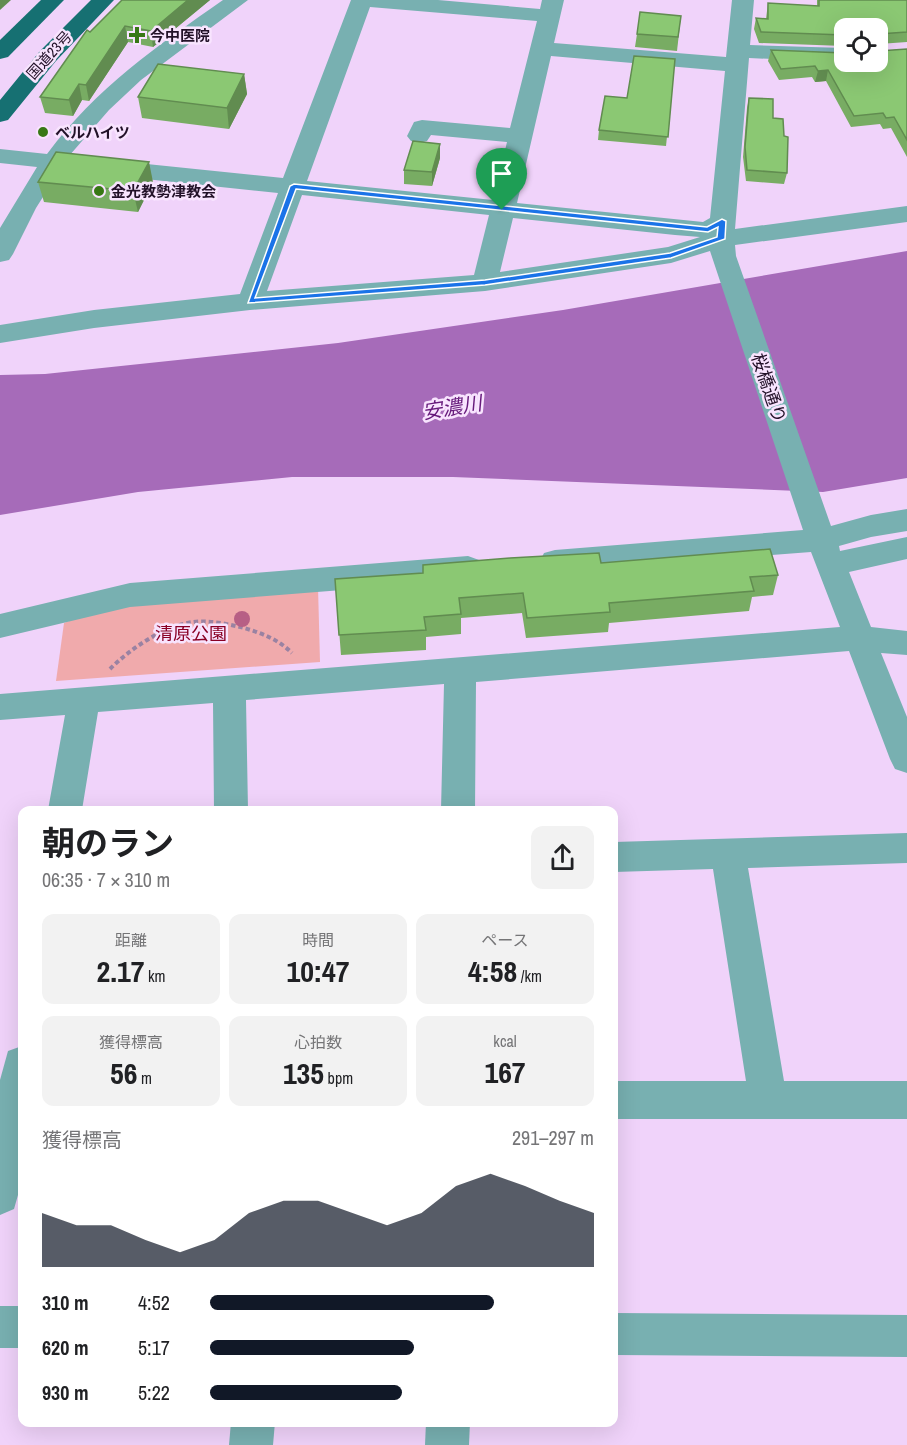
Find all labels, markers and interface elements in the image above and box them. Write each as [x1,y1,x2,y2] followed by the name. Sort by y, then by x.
[834,18,888,72] map controls
[834,18,888,72] button: locate
[150,25,210,46] place label: 今中医院
[22,26,76,84] street label: 国道23号
[128,26,146,44] marker: 今中医院
[55,122,130,143] place label: ベルハイツ
[36,125,50,139] marker: ベルハイツ
[476,148,527,210] pin
[485,157,518,190] icon: arrive
[111,181,216,202] place label: 金光教勢津教会
[92,184,106,198] marker: 金光教勢津教会
[745,350,793,426] street label: 桜橋通り
[420,389,486,425] water label: 安濃川
[155,621,227,646] park label: 清原公園
[42,821,174,865] text: 朝のラン
[531,826,594,889] button: share
[42,866,170,893] text: 06:35 · 7 × 310 m
[115,929,147,951] text: 距離
[302,929,334,951] text: 時間
[481,929,529,951] text: ペース
[96,951,144,991] text: 2.17
[287,951,349,991] text: 10:47
[468,951,517,991] text: 4:58
[144,965,166,987] text: km
[517,965,542,987] text: /km
[493,1030,517,1052] text: kcal
[99,1031,163,1053] text: 獲得標高
[294,1031,342,1053] text: 心拍数
[484,1052,526,1092] text: 167
[110,1053,137,1093] text: 56
[283,1053,324,1093] text: 135
[137,1067,152,1089] text: m
[324,1067,353,1089] text: bpm
[512,1124,594,1151] text: 291–297 m
[42,1126,122,1153] text: 獲得標高
[42,1289,89,1316] text: 310 m
[138,1289,170,1316] text: 4:52
[42,1334,89,1361] text: 620 m
[138,1334,170,1361] text: 5:17
[42,1379,89,1406] text: 930 m
[138,1379,170,1406] text: 5:22

